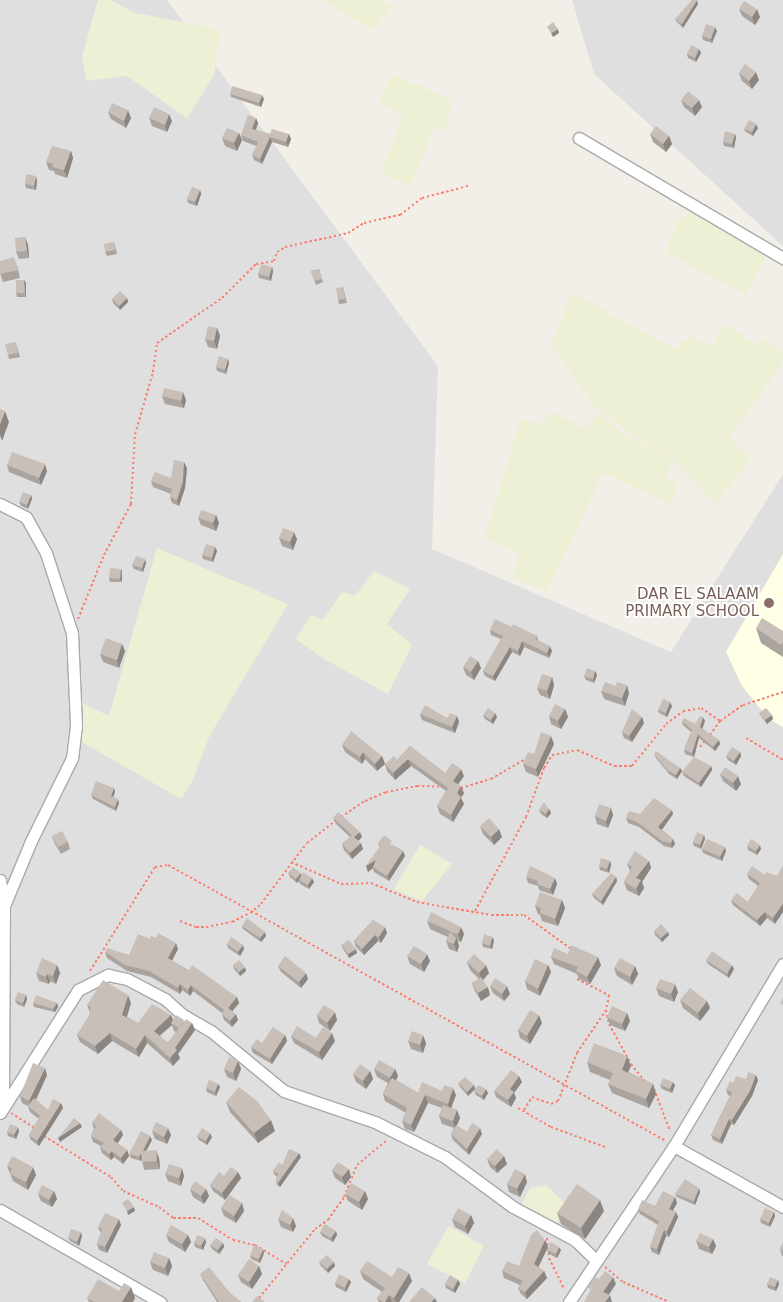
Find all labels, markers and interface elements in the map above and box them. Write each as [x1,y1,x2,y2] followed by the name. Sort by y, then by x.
[625,585,759,620] place label: DAR EL SALAAM PRIMARY SCHOOL
[763,597,775,609] marker: DAR EL SALAAM PRIMARY SCHOOL

